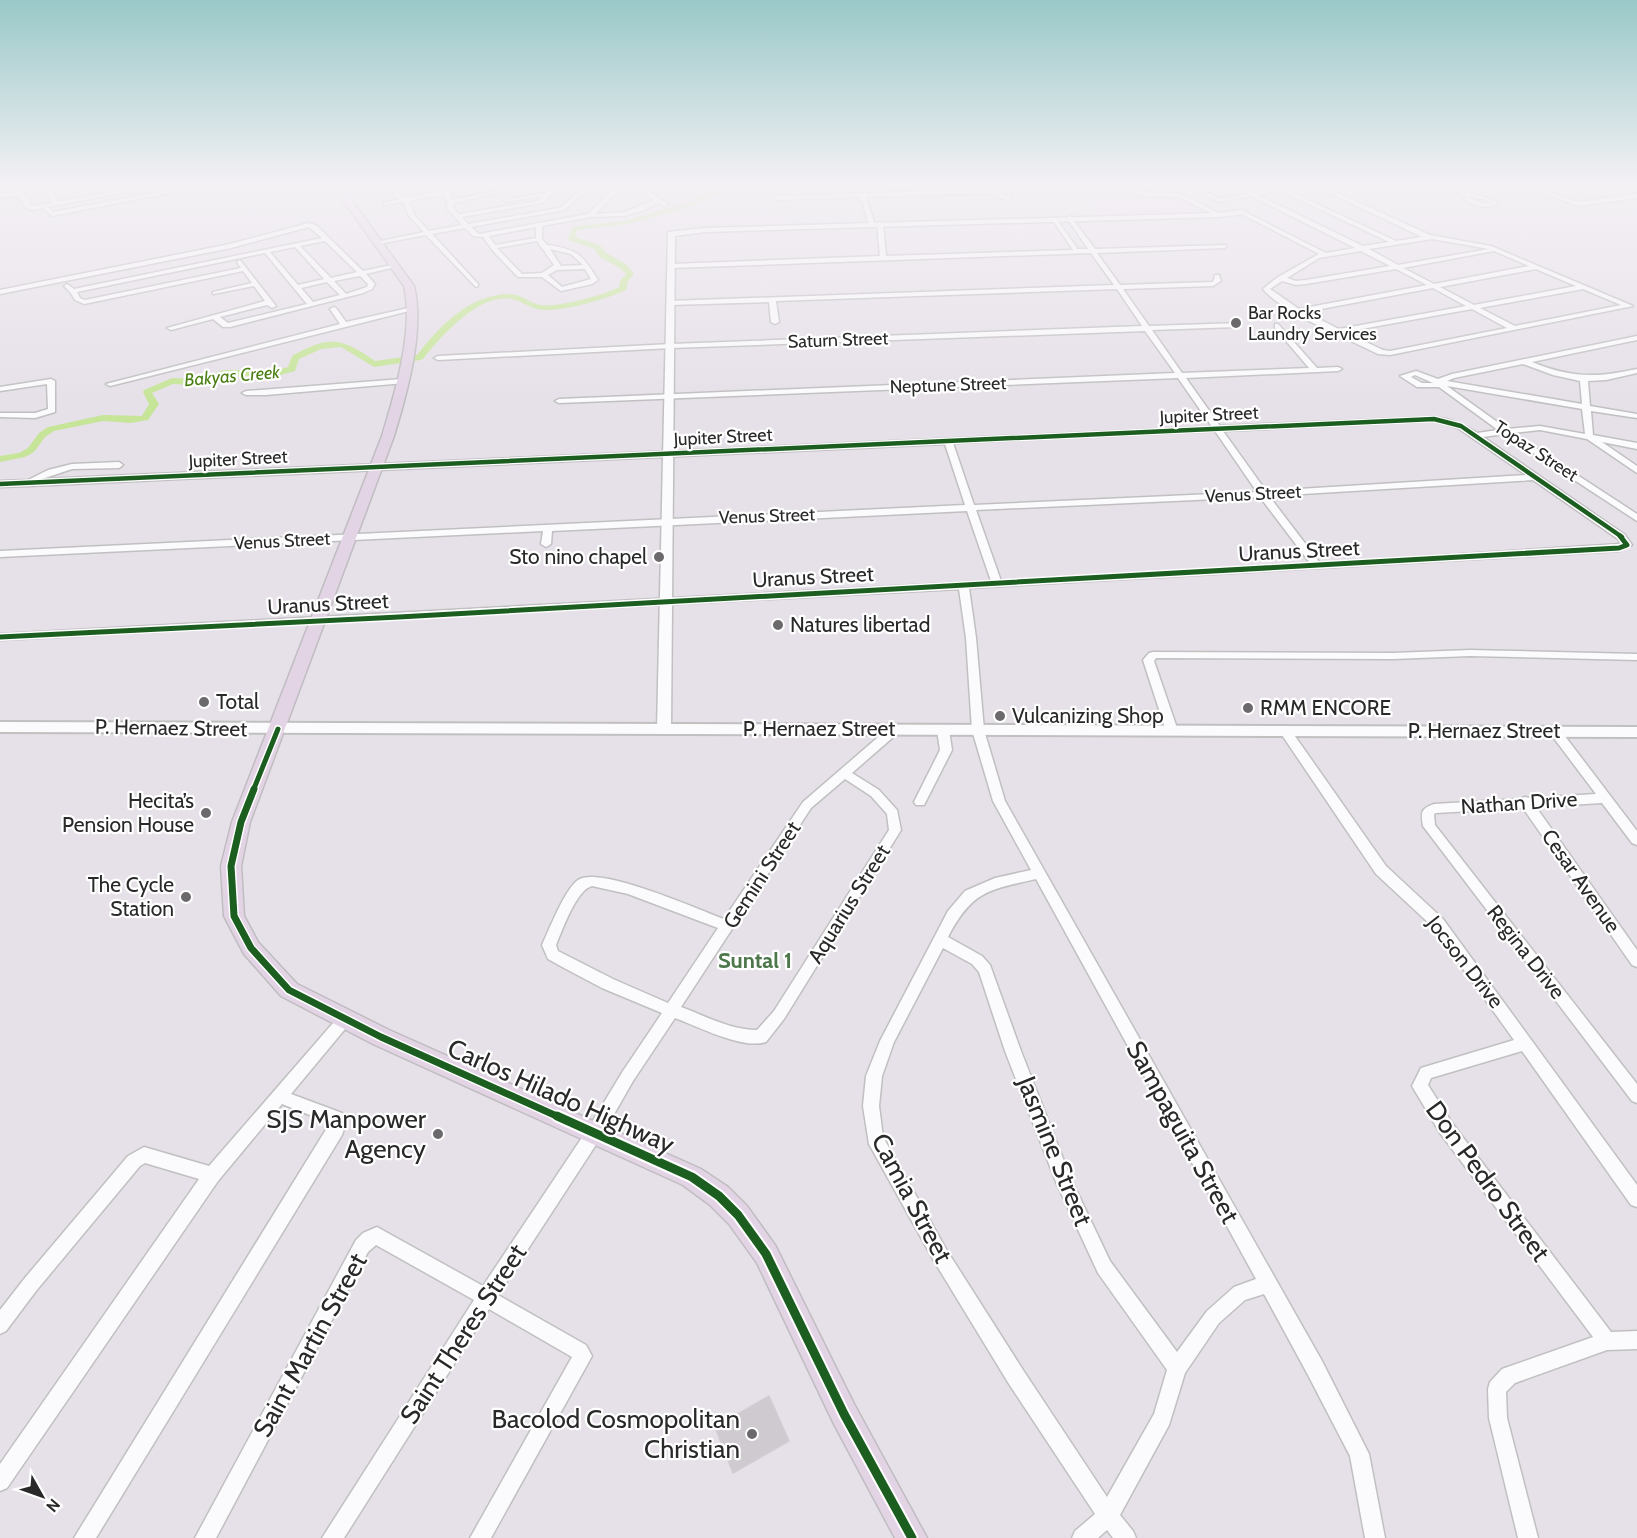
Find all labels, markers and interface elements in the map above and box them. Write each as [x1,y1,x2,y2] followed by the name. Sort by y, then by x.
[1248,302,1377,345] place label: Bar Rocks Laundry Services
[1229,316,1243,330] marker: Bar Rocks Laundry Services
[787,327,889,353] street label: Saturn Street
[183,361,282,391] water label: Bakyas Creek
[889,372,1007,398] street label: Neptune Street
[1158,401,1259,429] street label: Jupiter Street
[1490,416,1582,486] street label: Topaz Street
[672,423,773,451] street label: Jupiter Street
[187,445,288,473] street label: Jupiter Street
[1204,480,1302,508] street label: Venus Street
[718,503,816,529] street label: Venus Street
[233,527,331,555] street label: Venus Street
[1238,535,1360,566] street label: Uranus Street
[509,544,647,569] place label: Sto nino chapel
[652,550,666,564] marker: Sto nino chapel
[752,561,874,592] street label: Uranus Street
[267,588,389,619] street label: Uranus Street
[790,612,930,637] place label: Natures libertad
[771,618,785,632] marker: Natures libertad
[216,689,259,714] place label: Total
[197,695,211,709] marker: Total
[1260,695,1391,720] place label: RMM ENCORE
[1241,701,1255,715] marker: RMM ENCORE
[1012,703,1164,728] place label: Vulcanizing Shop
[993,709,1007,723] marker: Vulcanizing Shop
[95,714,247,741] street label: P. Hernaez Street
[743,716,895,741] street label: P. Hernaez Street
[1408,718,1560,743] street label: P. Hernaez Street
[1460,786,1578,819] street label: Nathan Drive
[62,788,194,837] place label: Hecita’s Pension House
[199,806,213,820] marker: Hecita’s Pension House
[718,817,805,933] street label: Gemini Street
[1537,824,1626,937] street label: Cesar Avenue
[802,840,895,968] street label: Aquarius Street
[88,872,174,921] place label: The Cycle Station
[179,890,193,904] marker: The Cycle Station
[1482,900,1571,1004] street label: Regina Drive
[1421,910,1509,1013] street label: Jocson Drive
[718,947,792,974] district label: Suntal 1
[443,1032,679,1160] street label: Carlos Hilado Highway
[1120,1035,1246,1229] street label: Sampaguita Street
[1010,1071,1100,1231] street label: Jasmine Street
[1419,1095,1557,1268] street label: Don Pedro Street
[266,1103,427,1165] place label: SJS Manpower Agency
[431,1127,445,1141] marker: SJS Manpower Agency
[865,1128,960,1268] street label: Camia Street
[393,1238,533,1430] street label: Saint Theres Street
[246,1247,374,1443] street label: Saint Martin Street
[491,1403,740,1465] place label: Bacolod Cosmopolitan Christian
[745,1427,759,1441] marker: Bacolod Cosmopolitan Christian
[12,1466,72,1526] north arrow
[42,1495,64,1516] text: N

